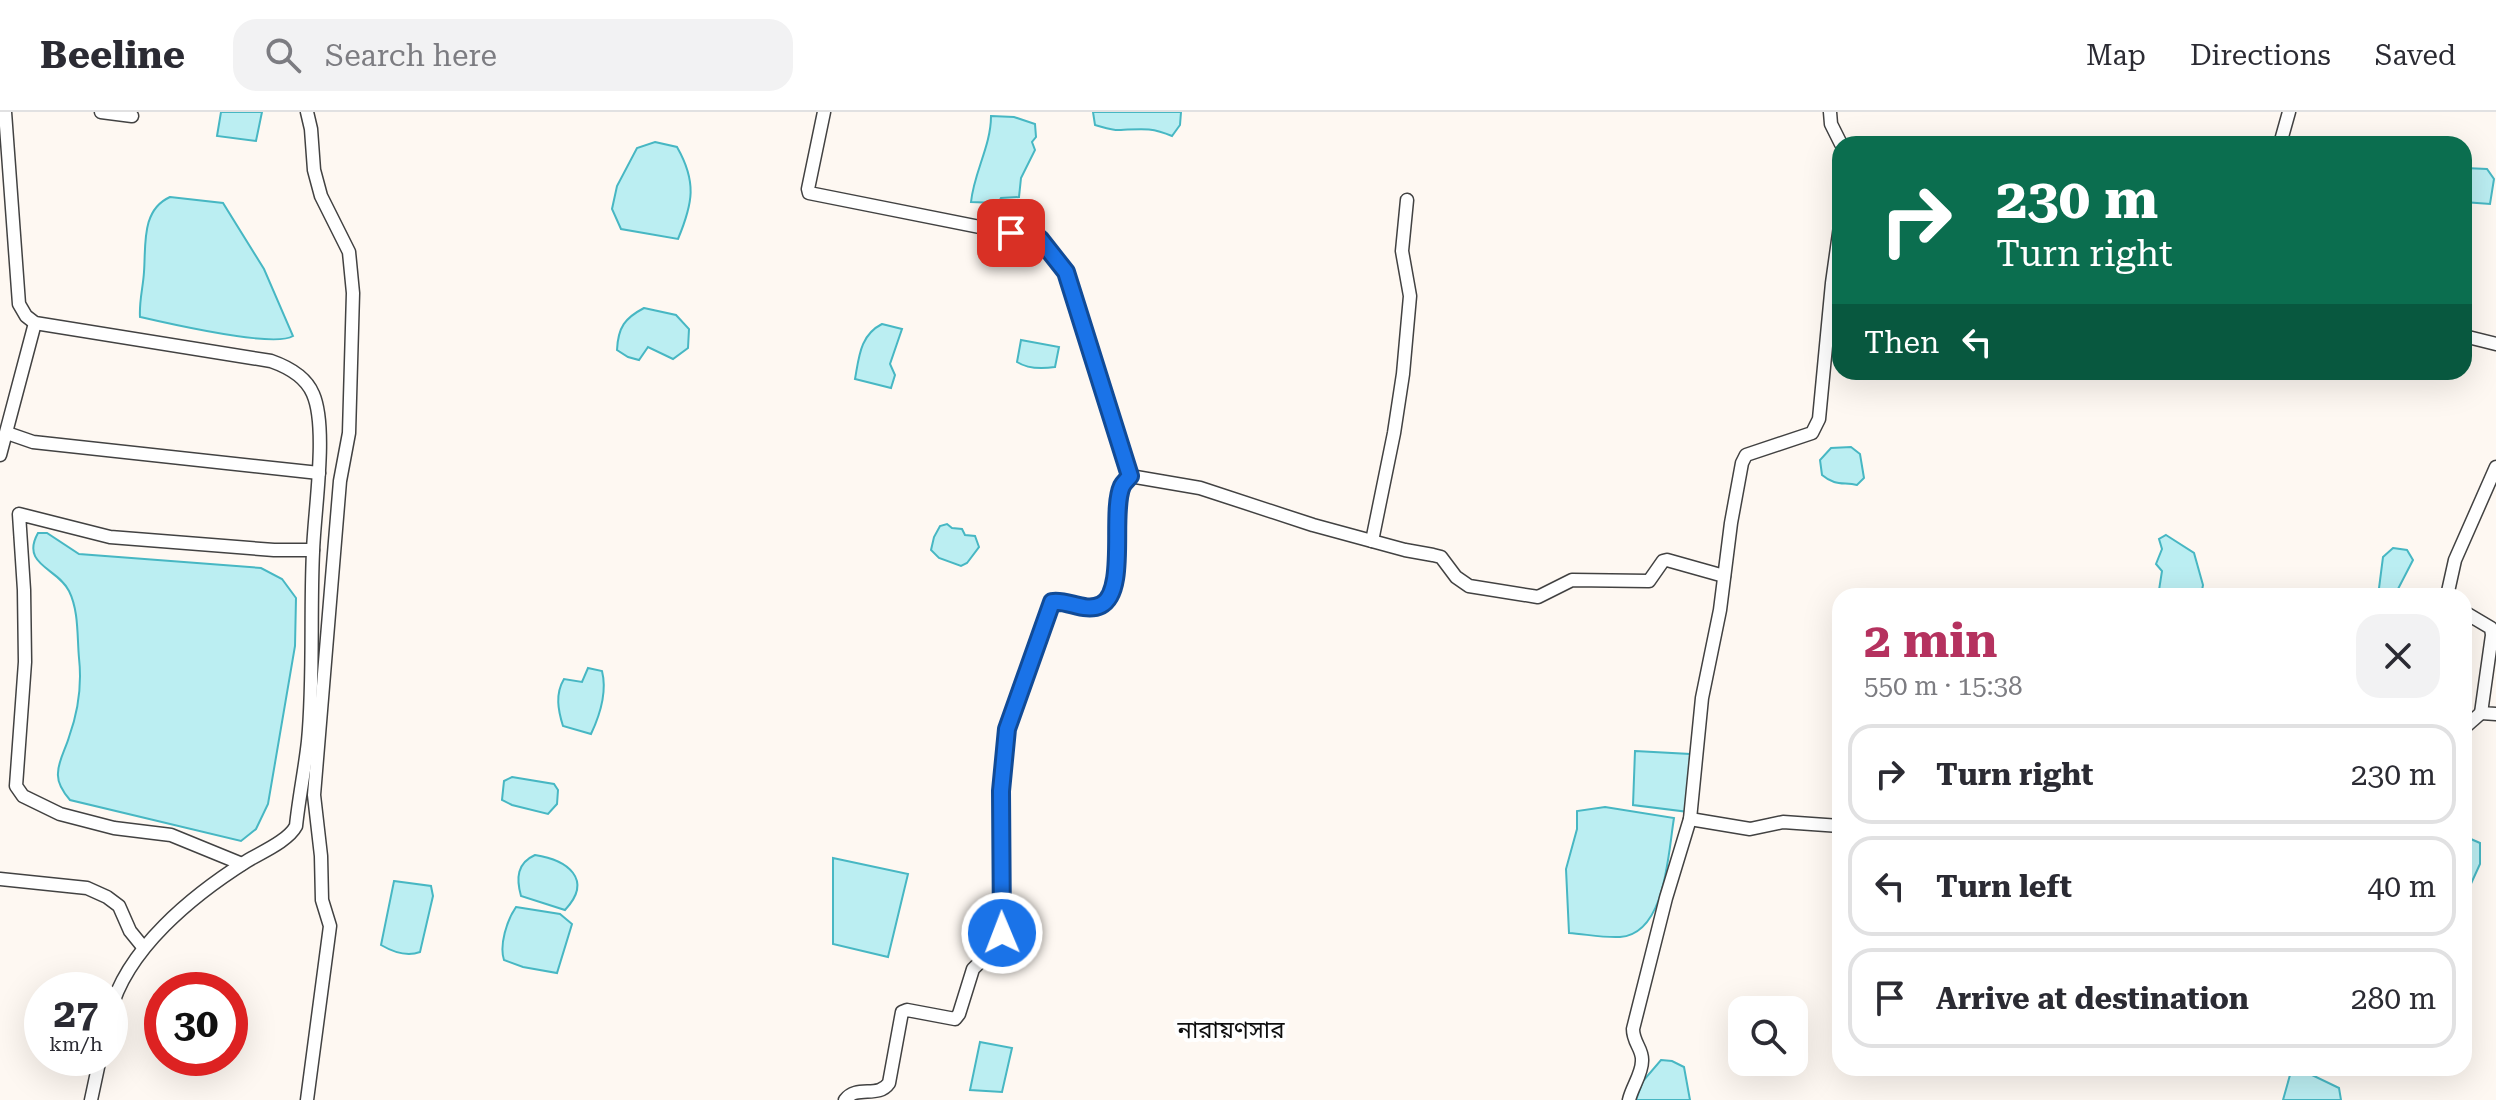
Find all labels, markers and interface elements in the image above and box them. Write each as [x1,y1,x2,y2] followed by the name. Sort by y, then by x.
[233,19,793,91] search box
[40,33,185,77] text: Beeline
[261,33,305,77] icon: search
[325,38,497,73] text: Search here
[2086,39,2146,72] text: Map
[2190,39,2331,72] text: Directions
[2375,39,2456,72] text: Saved
[1996,166,2158,232] text: 230 m
[1864,168,1968,272] icon: right
[977,199,1045,267] pin
[989,211,1033,255] icon: arrive
[1996,233,2173,275] text: Turn right
[1955,320,1999,364] icon: left
[1864,325,1939,360] text: Then
[1864,613,1997,669] text: 2 min
[2356,614,2440,698] button: close
[1864,671,2023,701] text: 550 m · 15:38
[1868,752,1912,796] icon: right
[1936,757,2093,792] text: Turn right
[2351,757,2436,792] text: 230 m
[1868,864,1912,908] icon: left
[1936,869,2072,904] text: Turn left
[2367,869,2436,904] text: 40 m
[960,891,1044,975] position arrow
[144,972,248,1076] speed limit sign: 30
[1868,976,1912,1020] icon: arrive
[1936,981,2249,1016] text: Arrive at destination
[2351,981,2436,1016] text: 280 m
[54,990,98,1037] text: 27
[1728,996,1808,1076] map controls
[1728,996,1808,1076] button: search
[1176,1016,1285,1044] district label: নারায়ণসার
[49,1032,103,1056] text: km/h

